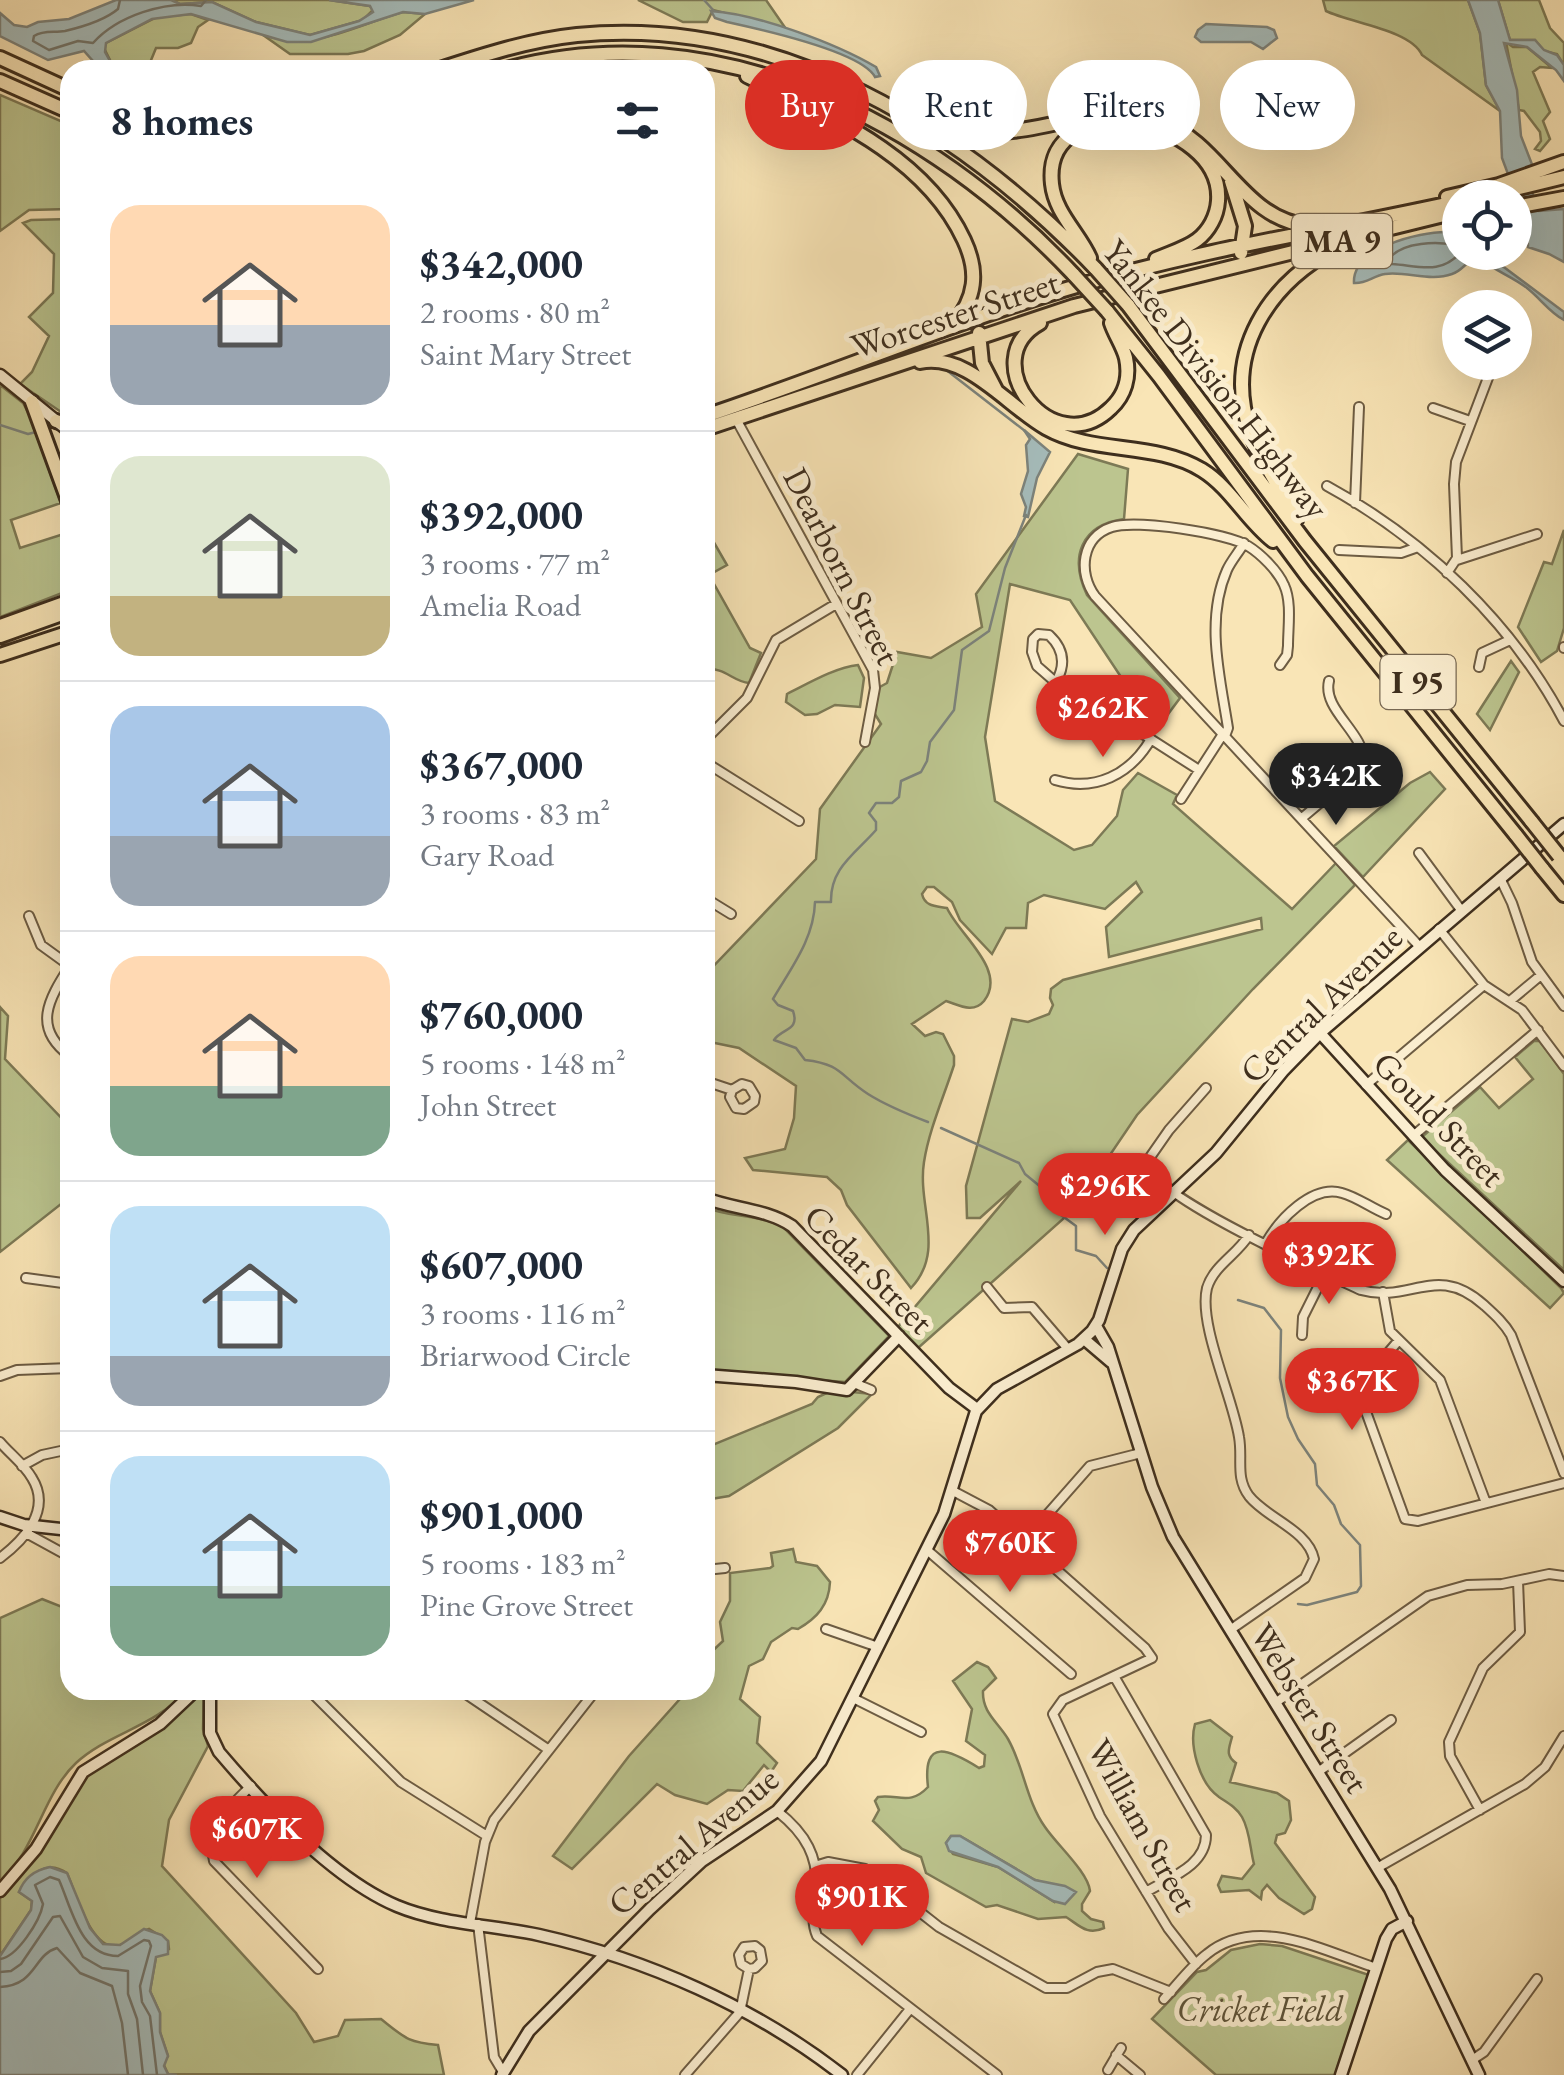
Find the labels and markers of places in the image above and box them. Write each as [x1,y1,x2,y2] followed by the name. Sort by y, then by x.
[1033,675,1173,760] pin: $262K
[1266,743,1406,828] pin: $342K
[1035,1153,1175,1238] pin: $296K
[1259,1222,1399,1307] pin: $392K
[1282,1348,1422,1433] pin: $367K
[940,1510,1080,1595] pin: $760K
[187,1796,327,1881] pin: $607K
[792,1864,932,1949] pin: $901K

